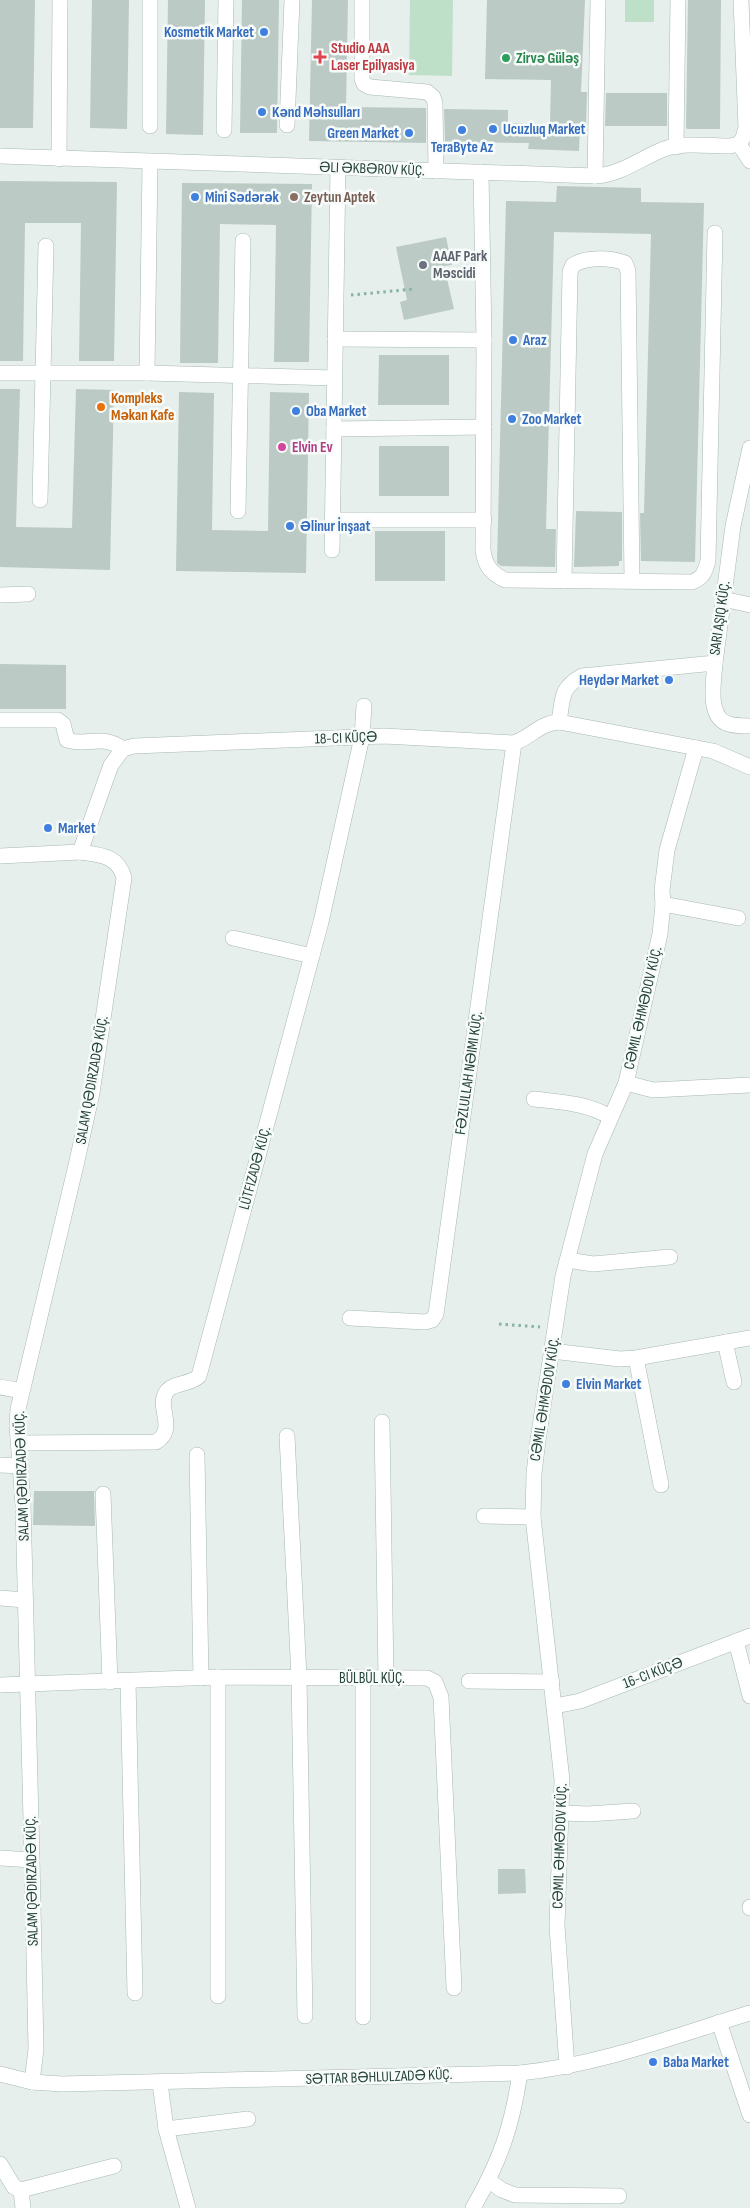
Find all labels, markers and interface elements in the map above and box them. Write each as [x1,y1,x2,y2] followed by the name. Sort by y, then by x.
[164,23,254,42] place label: Kosmetik Market
[258,26,270,38] marker: Kosmetik Market
[331,39,415,75] place label: Studio AAA Laser Epilyasiya
[516,49,579,68] place label: Zirvə Güləş
[313,50,327,64] marker: Studio AAA Laser Epilyasiya
[500,52,512,64] marker: Zirvə Güləş
[272,103,360,122] place label: Kənd Məhsulları
[256,106,268,118] marker: Kənd Məhsulları
[503,120,586,139] place label: Ucuzluq Market
[487,123,499,135] marker: Ucuzluq Market
[327,124,399,143] place label: Green Market
[456,124,468,136] marker: TeraByte Az
[403,127,415,139] marker: Green Market
[431,138,494,157] place label: TeraByte Az
[319,158,425,180] street label: ƏLI ƏKBƏROV KÜÇ.
[205,188,280,207] place label: Mini Sədərək
[304,188,376,207] place label: Zeytun Aptek
[189,191,201,203] marker: Mini Sədərək
[288,191,300,203] marker: Zeytun Aptek
[432,247,488,283] place label: AAAF Park Məscidi
[417,259,429,271] marker: AAAF Park Məscidi
[522,331,547,350] place label: Araz
[507,334,519,346] marker: Araz
[111,389,174,425] place label: Kompleks Məkan Kafe
[95,401,107,413] marker: Kompleks Məkan Kafe
[306,402,366,421] place label: Oba Market
[290,405,302,417] marker: Oba Market
[522,410,582,429] place label: Zoo Market
[506,413,518,425] marker: Zoo Market
[292,438,333,457] place label: Elvin Ev
[276,441,288,453] marker: Elvin Ev
[300,517,370,536] place label: Əlinur İnşaat
[284,520,296,532] marker: Əlinur İnşaat
[705,579,735,657] street label: SARI AŞIQ KÜÇ.
[579,671,659,690] place label: Heydər Market
[663,674,675,686] marker: Heydər Market
[314,727,378,749] street label: 18-CI KÜÇƏ
[58,819,96,838] place label: Market
[42,822,54,834] marker: Market
[620,945,666,1071] street label: CƏMIL ƏHMƏDOV KÜÇ.
[451,1010,487,1136] street label: FƏZLULLAH NƏIMI KÜÇ.
[71,1014,113,1146] street label: SALAM QƏDIRZADƏ KÜÇ.
[235,1124,275,1212] street label: LÜTFIZADƏ KÜÇ.
[526,1335,564,1463] street label: CƏMIL ƏHMƏDOV KÜÇ.
[576,1375,642,1394] place label: Elvin Market
[560,1378,572,1390] marker: Elvin Market
[10,1410,34,1541] street label: SALAM QƏDIRZADƏ KÜÇ.
[620,1653,686,1693] street label: 16-CI KÜÇƏ
[339,1669,405,1688] street label: BÜLBÜL KÜÇ.
[548,1783,572,1909] street label: CƏMIL ƏHMƏDOV KÜÇ.
[21,1816,43,1946] street label: SALAM QƏDIRZADƏ KÜÇ.
[663,2053,729,2072] place label: Baba Market
[647,2056,659,2068] marker: Baba Market
[305,2065,453,2089] street label: SƏTTAR BƏHLULZADƏ KÜÇ.

